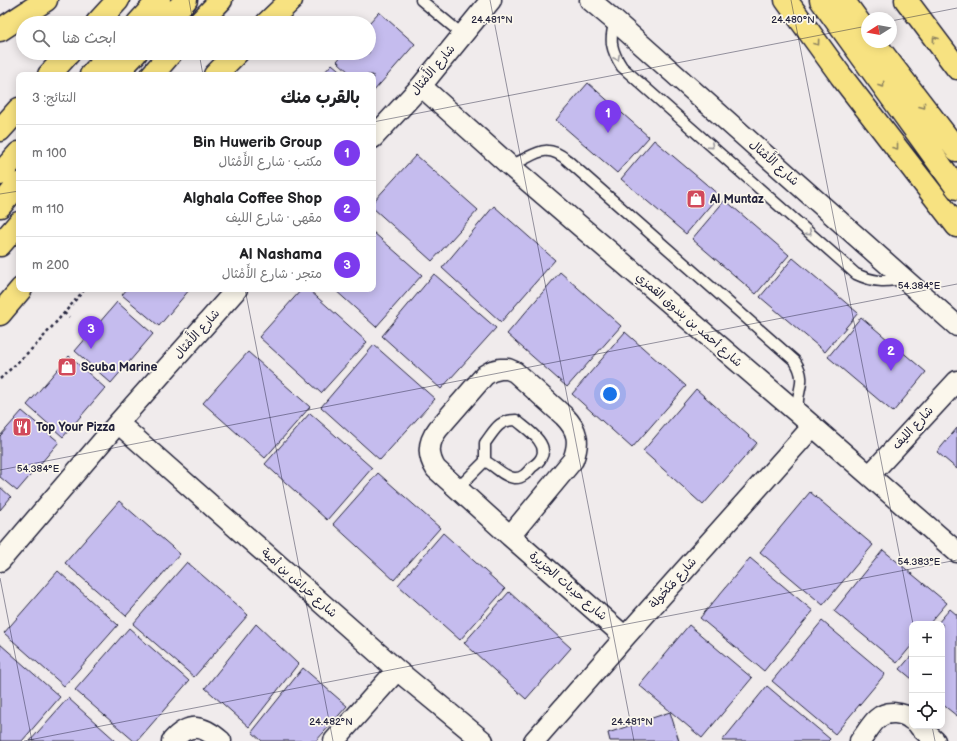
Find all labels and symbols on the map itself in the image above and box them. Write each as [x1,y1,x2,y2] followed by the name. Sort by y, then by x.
[861,12,897,48] north arrow
[471,14,513,26] text: 24.481°N
[771,14,815,26] text: 24.480°N
[933,36,940,43] one-way arrow
[405,39,459,99] street label: شارع الأَمْثال
[812,39,820,46] one-way arrow
[612,54,620,61] one-way arrow
[877,81,884,88] one-way arrow
[595,100,621,133] pin: 1
[919,102,926,109] one-way arrow
[746,134,804,190] street label: شارع الأَمْثال
[707,142,714,149] one-way arrow
[891,142,898,149] one-way arrow
[685,188,707,210] shop icon: Al Muntaz
[709,192,764,207] place label: Al Muntaz
[804,228,811,235] one-way arrow
[632,270,745,371] street label: شارع أحمد بن بندوق القمزي
[898,280,941,292] text: 54.384°E
[168,304,224,362] street label: شارع الأَمْثال
[78,316,104,349] pin: 3
[878,338,904,371] pin: 2
[56,356,78,378] shop icon: Scuba Marine
[81,360,157,375] place label: Scuba Marine
[600,384,620,404] your location
[889,403,938,453] street label: شارع الليف
[11,416,33,438] restaurant icon: Top Your Pizza
[36,420,115,435] place label: Top Your Pizza
[17,463,60,475] text: 54.384°E
[257,545,340,622] street label: شارع خراش بن أمية
[525,548,610,625] street label: شارع حدِبات الجزِيرة
[646,554,701,612] street label: شارع مَكحُولة
[898,556,941,568] text: 54.383°E
[309,716,353,728] text: 24.482°N
[611,716,653,728] text: 24.481°N

